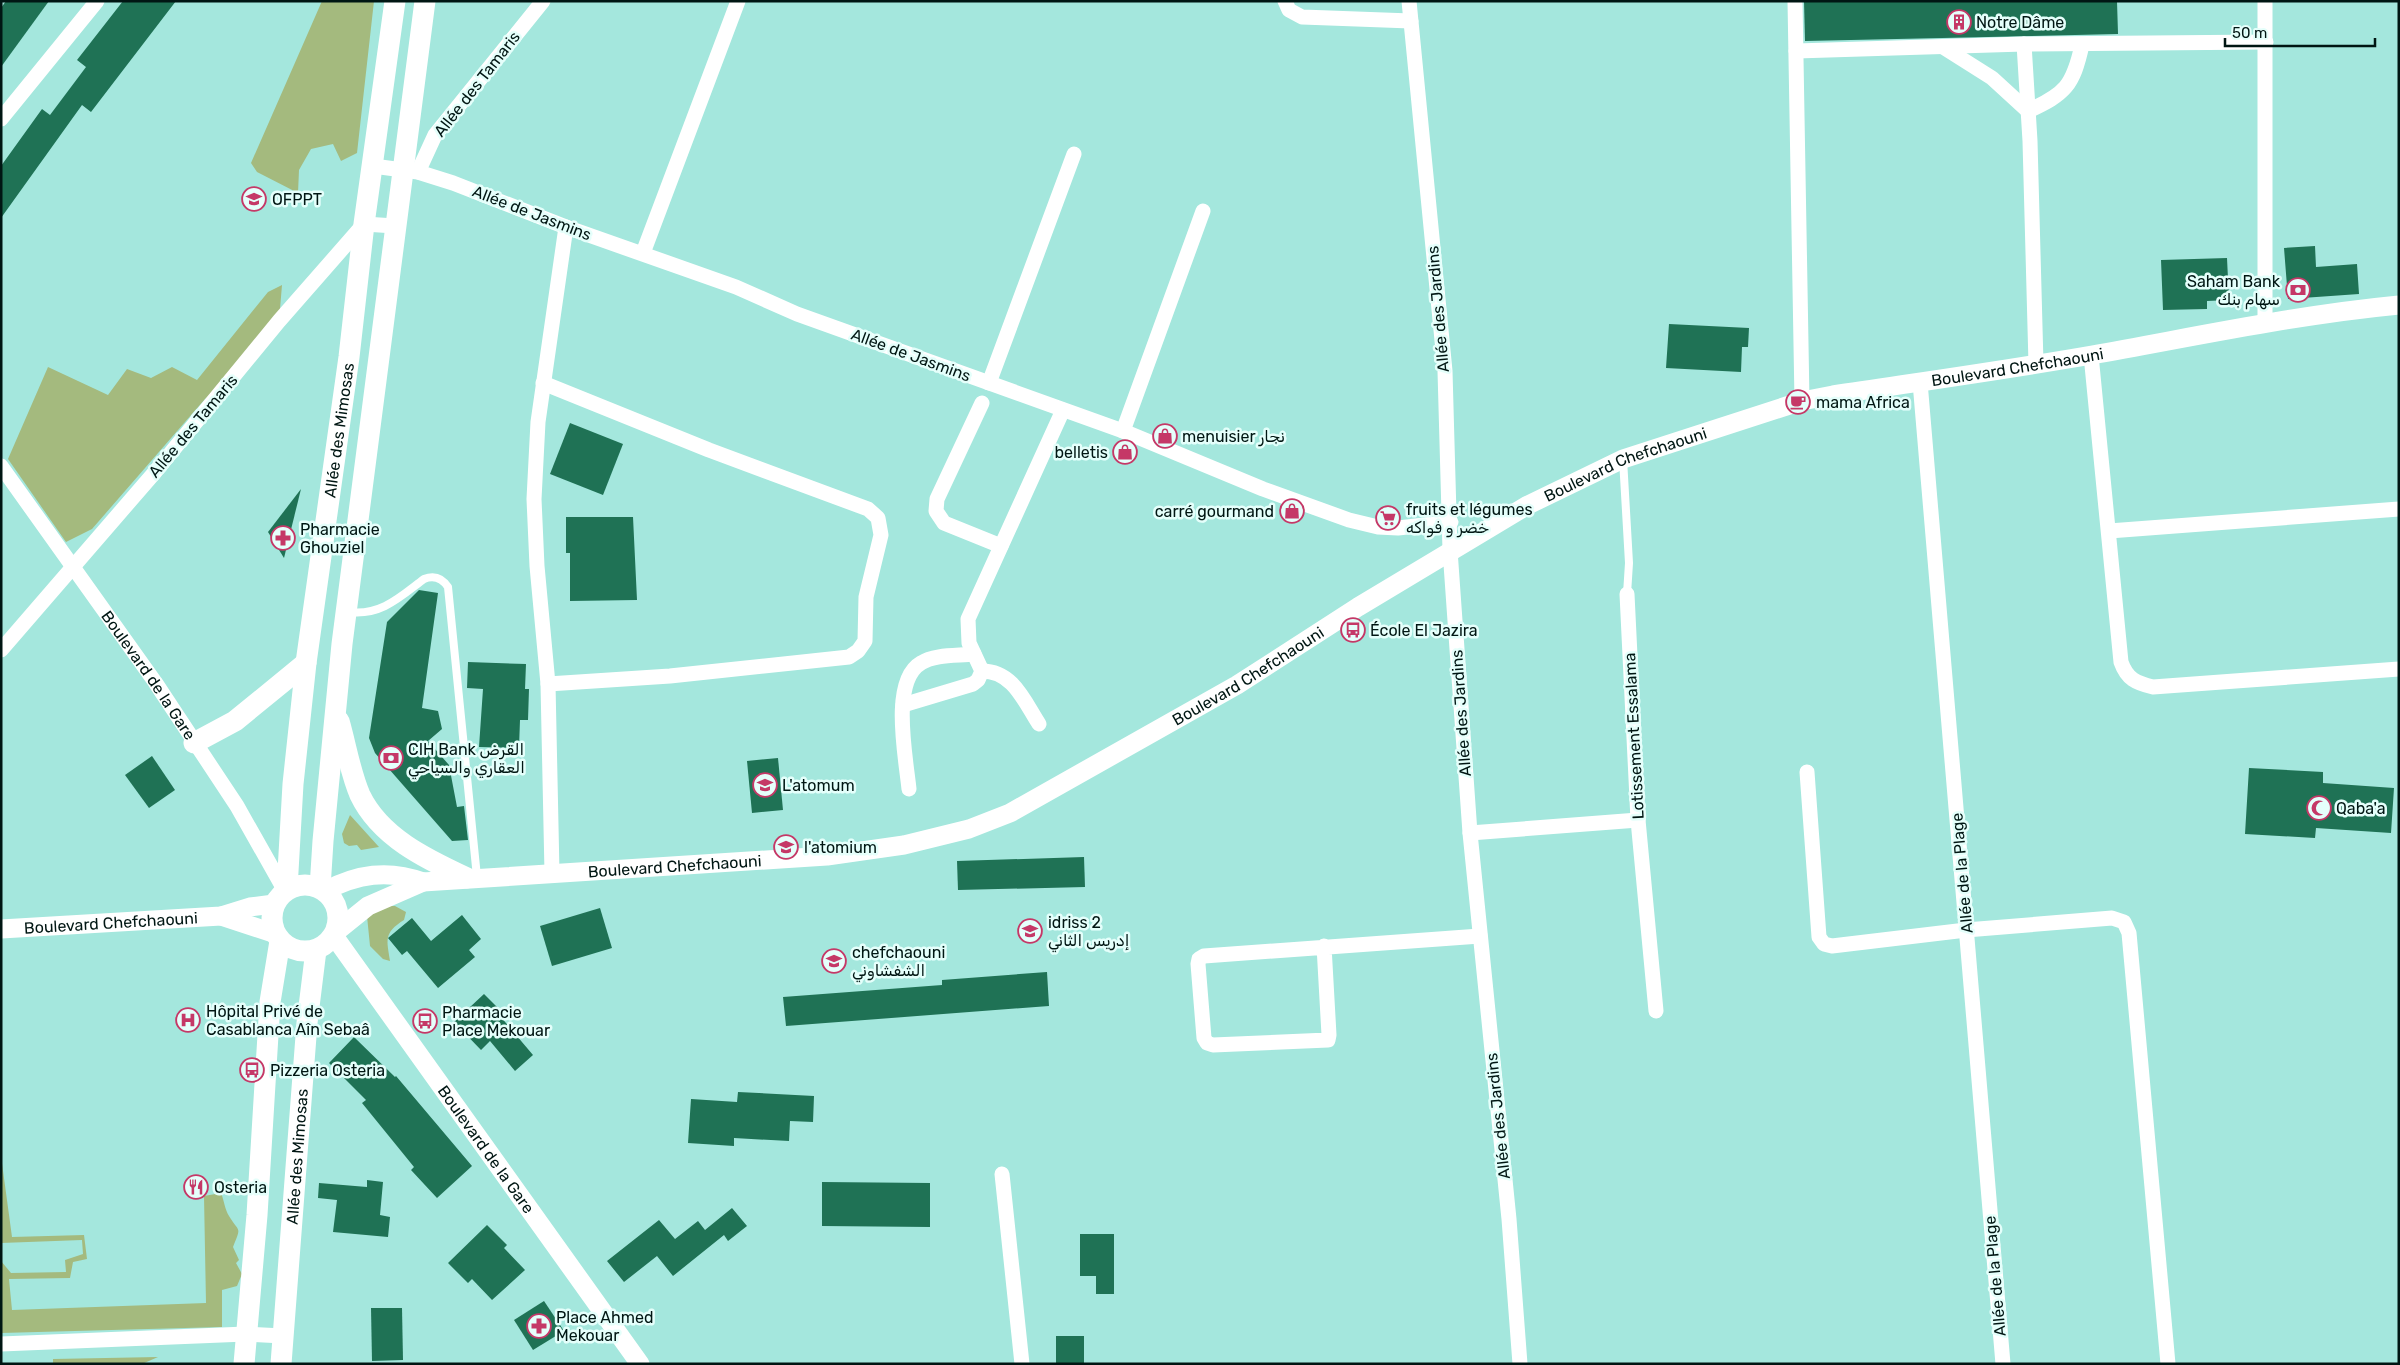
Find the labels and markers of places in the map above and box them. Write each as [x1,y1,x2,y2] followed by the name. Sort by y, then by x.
[1946,9,1972,35] building icon: Notre Dâme
[1976,13,2064,32] place label: Notre Dâme
[241,186,267,212] school or university icon: OFPPT
[272,190,322,209] place label: OFPPT
[2187,272,2281,310] place label: Saham Bank سهام بنك
[2285,277,2311,303] bank icon: Saham Bank سهام بنك
[1785,389,1811,415] cafe icon: mama Africa
[1816,393,1910,412] place label: mama Africa
[1152,423,1178,449] shop icon: menuisier نجار
[1182,427,1285,447] place label: menuisier نجار
[1112,439,1138,465] shop icon: belletis
[1055,443,1108,462] place label: belletis
[1279,498,1305,524] shop icon: carré gourmand
[1406,500,1533,538] place label: fruits et légumes خضر و فواكه
[1155,502,1274,521] place label: carré gourmand
[1375,505,1401,531] supermarket icon: fruits et légumes خضر و فواكه
[300,520,380,557] place label: Pharmacie Ghouziel
[270,525,296,551] pharmacy icon: Pharmacie Ghouziel
[1340,617,1366,643] bus stop icon: École El Jazira
[1370,621,1478,640] place label: École El Jazira
[408,740,525,780] place label: CIH Bank القرض العقاري والسياحي
[378,745,404,771] bank icon: CIH Bank القرض العقاري والسياحي
[752,772,778,798] school or university icon: L'atomum
[782,776,855,795] place label: L'atomum
[2306,795,2332,821] mosque icon: Qaba'a
[2336,799,2386,818] place label: Qaba'a
[773,834,799,860] school or university icon: l'atomium
[804,838,877,857] place label: l'atomium
[1048,913,1129,953] place label: idriss 2 إدريس الثاني
[1017,918,1043,944] school or university icon: idriss 2 إدريس الثاني
[852,943,945,983] place label: chefchaouni الشفشاوني
[821,948,847,974] school or university icon: chefchaouni الشفشاوني
[206,1002,370,1039] place label: Hôpital Privé de Casablanca Aîn Sebaâ
[442,1003,550,1040] place label: Pharmacie Place Mekouar
[175,1007,201,1033] hospital icon: Hôpital Privé de Casablanca Aîn Sebaâ
[412,1008,438,1034] bus stop icon: Pharmacie Place Mekouar
[239,1057,265,1083] bus stop icon: Pizzeria Osteria
[270,1061,385,1080] place label: Pizzeria Osteria
[183,1174,209,1200] restaurant icon: Osteria
[214,1178,267,1197] place label: Osteria
[556,1308,653,1345] place label: Place Ahmed Mekouar
[526,1313,552,1339] pharmacy icon: Place Ahmed Mekouar

